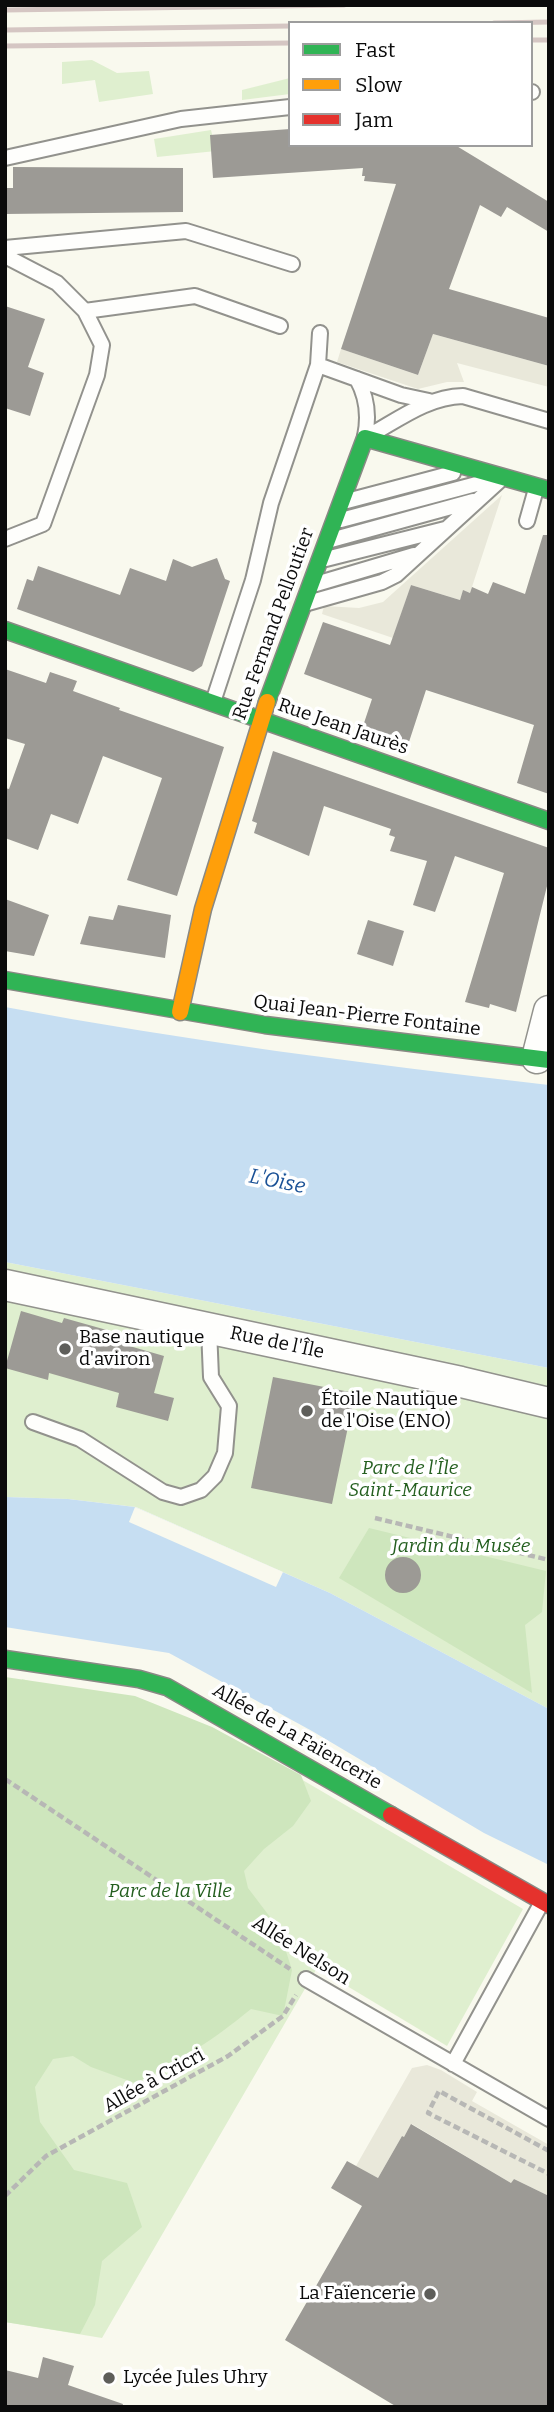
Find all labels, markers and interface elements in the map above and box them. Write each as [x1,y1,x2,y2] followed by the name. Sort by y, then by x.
[288,21,533,147] legend
[355,37,395,63] text: Fast
[355,72,402,98] text: Slow
[355,107,393,133] text: Jam
[229,525,319,723] street label: Rue Fernand Pelloutier
[275,694,411,760] street label: Rue Jean Jaurès
[252,991,482,1041] street label: Quai Jean-Pierre Fontaine
[247,1164,307,1200] water label: L'Oise
[228,1322,326,1364] street label: Rue de l'Île
[79,1327,204,1371] place label: Base nautique d'aviron
[57,1341,73,1357] marker: Base nautique d'aviron
[321,1389,458,1433] place label: Étoile Nautique de l'Oise (ENO)
[299,1403,315,1419] marker: Étoile Nautique de l'Oise (ENO)
[348,1458,472,1502] park label: Parc de l'Île Saint-Maurice
[392,1536,530,1558] park label: Jardin du Musée
[208,1679,386,1795] street label: Allée de La Faïencerie
[108,1881,232,1903] park label: Parc de la Ville
[248,1912,354,1990] street label: Allée Nelson
[100,2044,208,2118] street label: Allée à Cricri
[299,2283,416,2305] place label: La Faïencerie
[422,2286,438,2302] marker: La Faïencerie
[123,2367,268,2389] place label: Lycée Jules Uhry
[101,2370,117,2386] marker: Lycée Jules Uhry

